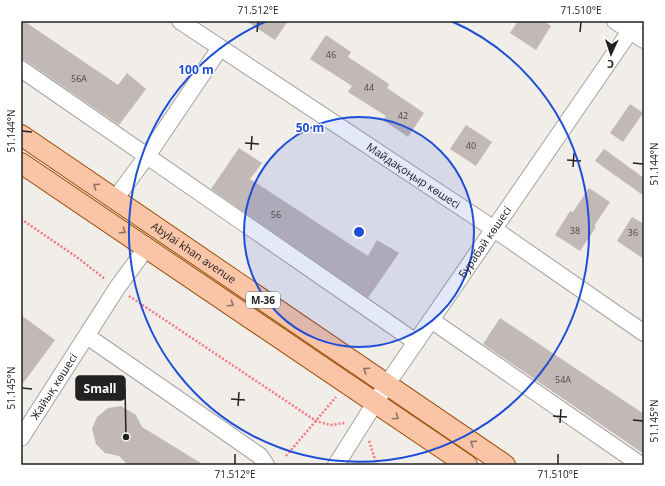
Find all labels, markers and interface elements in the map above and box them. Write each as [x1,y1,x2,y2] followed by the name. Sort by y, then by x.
[237,3,279,17] text: 71.512°E
[560,3,602,17] text: 71.510°E
[591,34,631,74] north arrow
[326,48,336,61] house number: 46
[607,57,614,72] text: С
[178,61,214,78] text: 100 m
[71,72,87,85] house number: 56А
[364,81,374,94] house number: 44
[4,109,18,153] text: 51.144°N
[398,109,408,122] house number: 42
[296,119,324,136] text: 50 m
[364,139,464,212] street label: Майдақоңыр көшесі
[466,139,476,152] house number: 40
[647,142,661,186] text: 51.144°N
[93,183,100,191] one-way arrow
[454,203,514,281] street label: Бурабай көшесі
[271,208,281,221] house number: 56
[149,218,239,287] street label: Abylai khan avenue
[570,224,580,237] house number: 38
[352,225,366,239] centre of rings
[119,226,126,234] one-way arrow
[628,226,638,239] house number: 36
[246,292,280,308] road number: M-36
[227,299,234,307] one-way arrow
[27,350,80,422] street label: Жайық көшесі
[4,366,18,410] text: 51.145°N
[363,367,370,374] one-way arrow
[555,373,571,386] house number: 54А
[76,376,125,400] callout: Small
[84,380,116,397] text: Small
[647,399,661,443] text: 51.145°N
[392,412,399,419] one-way arrow
[470,440,477,448] one-way arrow
[214,467,256,481] text: 71.512°E
[537,467,579,481] text: 71.510°E

